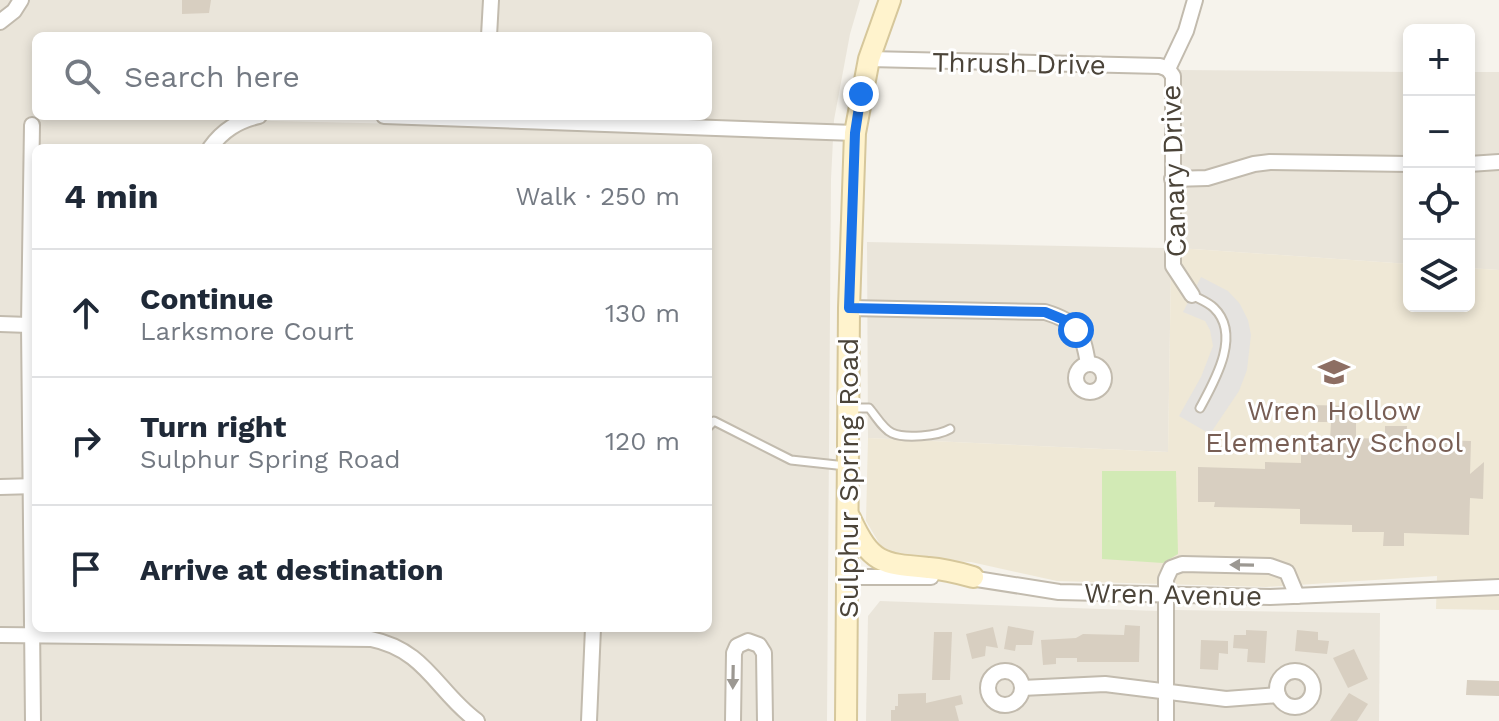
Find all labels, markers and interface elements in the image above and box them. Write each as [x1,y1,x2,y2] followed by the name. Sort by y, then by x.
[1403,24,1475,312] map controls
[1403,24,1475,96] button: +
[32,32,712,120] search box
[932,45,1106,82] street label: Thrush Drive
[60,54,104,98] icon: search
[124,59,300,94] text: Search here
[843,76,879,112] route end
[1154,84,1193,258] street label: Canary Drive
[1403,96,1475,168] button: −
[1403,168,1475,240] button: locate
[64,176,159,216] text: 4 min
[515,181,680,211] text: Walk · 250 m
[1403,240,1475,312] button: layers
[140,281,273,316] text: Continue
[64,291,108,335] icon: ahead
[605,298,680,328] text: 130 m
[1058,312,1094,348] route start
[140,316,354,346] text: Larksmore Court
[832,338,865,618] street label: Sulphur Spring Road
[1317,355,1351,389] school or university icon: Wren Hollow Elementary School
[1205,394,1463,459] place label: Wren Hollow Elementary School
[140,409,286,444] text: Turn right
[64,419,108,463] icon: right
[605,426,680,456] text: 120 m
[140,444,400,474] text: Sulphur Spring Road
[64,547,108,591] icon: arrive
[140,552,444,587] text: Arrive at destination
[1229,559,1254,572] one-way arrow
[1084,576,1262,613] street label: Wren Avenue
[727,665,739,690] one-way arrow

